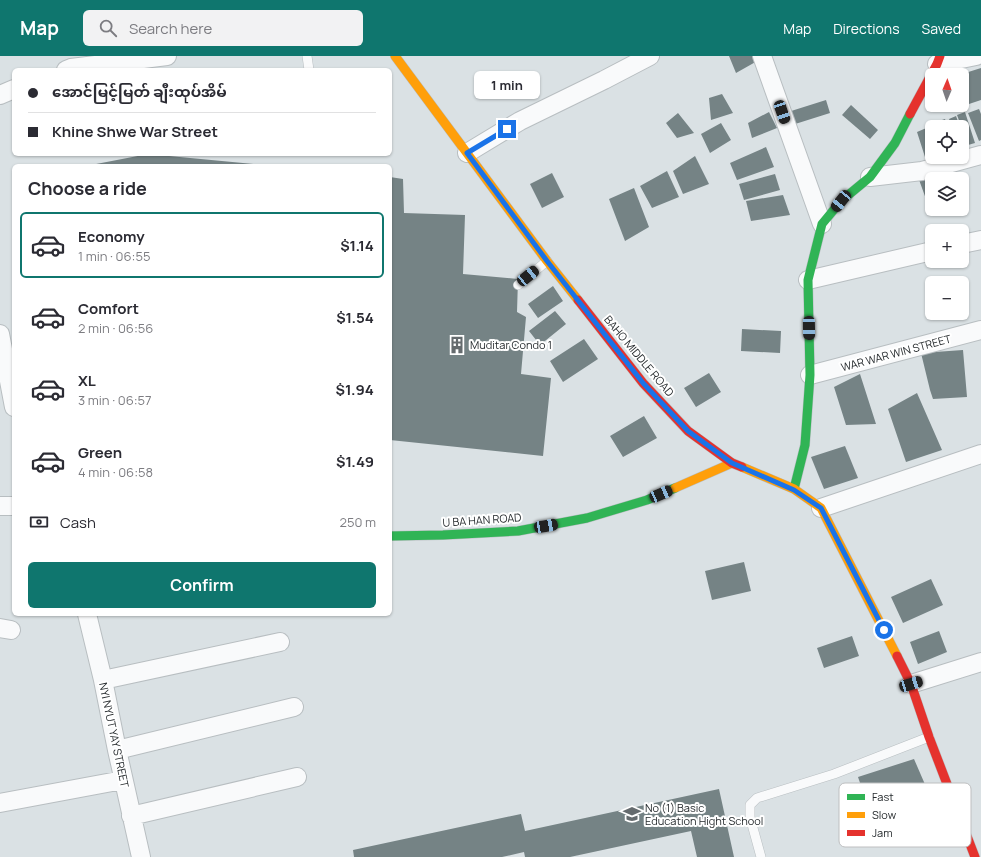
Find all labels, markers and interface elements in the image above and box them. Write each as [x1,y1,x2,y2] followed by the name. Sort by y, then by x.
[83,10,363,46] search box
[20,15,59,41] text: Map
[97,17,119,39] icon: search
[129,18,212,39] text: Search here
[783,19,811,38] text: Map
[833,19,900,38] text: Directions
[922,19,961,38] text: Saved
[925,68,969,112] north arrow
[925,68,969,320] map controls
[474,71,540,99] callout: 1 min
[491,76,523,94] text: 1 min
[52,81,227,102] text: အောင်မြင့်မြတ် ချီးထုပ်အိမ်
[772,99,792,125] car
[498,120,516,138] route end
[925,120,969,164] button: locate
[52,121,218,142] text: Khine Shwe War Street
[925,172,969,216] button: layers
[28,176,147,200] text: Choose a ride
[829,188,853,214] car
[925,224,969,268] button: +
[78,226,145,247] text: Economy
[30,227,66,263] icon: car
[340,235,374,256] text: $1.14
[78,247,151,265] text: 1 min · 06:55
[515,264,541,288] car
[925,276,969,320] button: −
[78,298,139,319] text: Comfort
[30,299,66,335] icon: car
[336,307,374,328] text: $1.54
[601,312,678,399] street label: BAHO MIDDLE ROAD
[803,316,815,340] car
[78,319,153,337] text: 2 min · 06:56
[839,331,953,374] street label: WAR WAR WIN STREET
[447,335,467,355] building icon: Muditar Condo 1
[470,337,552,352] place label: Muditar Condo 1
[78,370,96,391] text: XL
[30,371,66,407] icon: car
[336,379,374,400] text: $1.94
[78,391,152,409] text: 3 min · 06:57
[78,442,122,463] text: Green
[30,443,66,479] icon: car
[336,451,374,472] text: $1.49
[78,463,153,481] text: 4 min · 06:58
[648,484,674,504] car
[442,509,522,530] street label: U BA HAN ROAD
[28,511,50,533] icon: cash
[60,512,96,533] text: Cash
[340,513,376,531] text: 250 m
[533,518,559,534] car
[28,562,376,608] button: Confirm
[875,621,893,639] route start
[898,675,924,693] car
[96,681,133,789] street label: NYI NYUT YAY STREET
[839,783,971,847] legend
[872,789,894,804] text: Fast
[645,800,763,828] place label: No (1) Basic Education Hight School
[622,804,642,824] school or university icon: No (1) Basic Education Hight School
[872,807,897,822] text: Slow
[872,825,893,840] text: Jam

